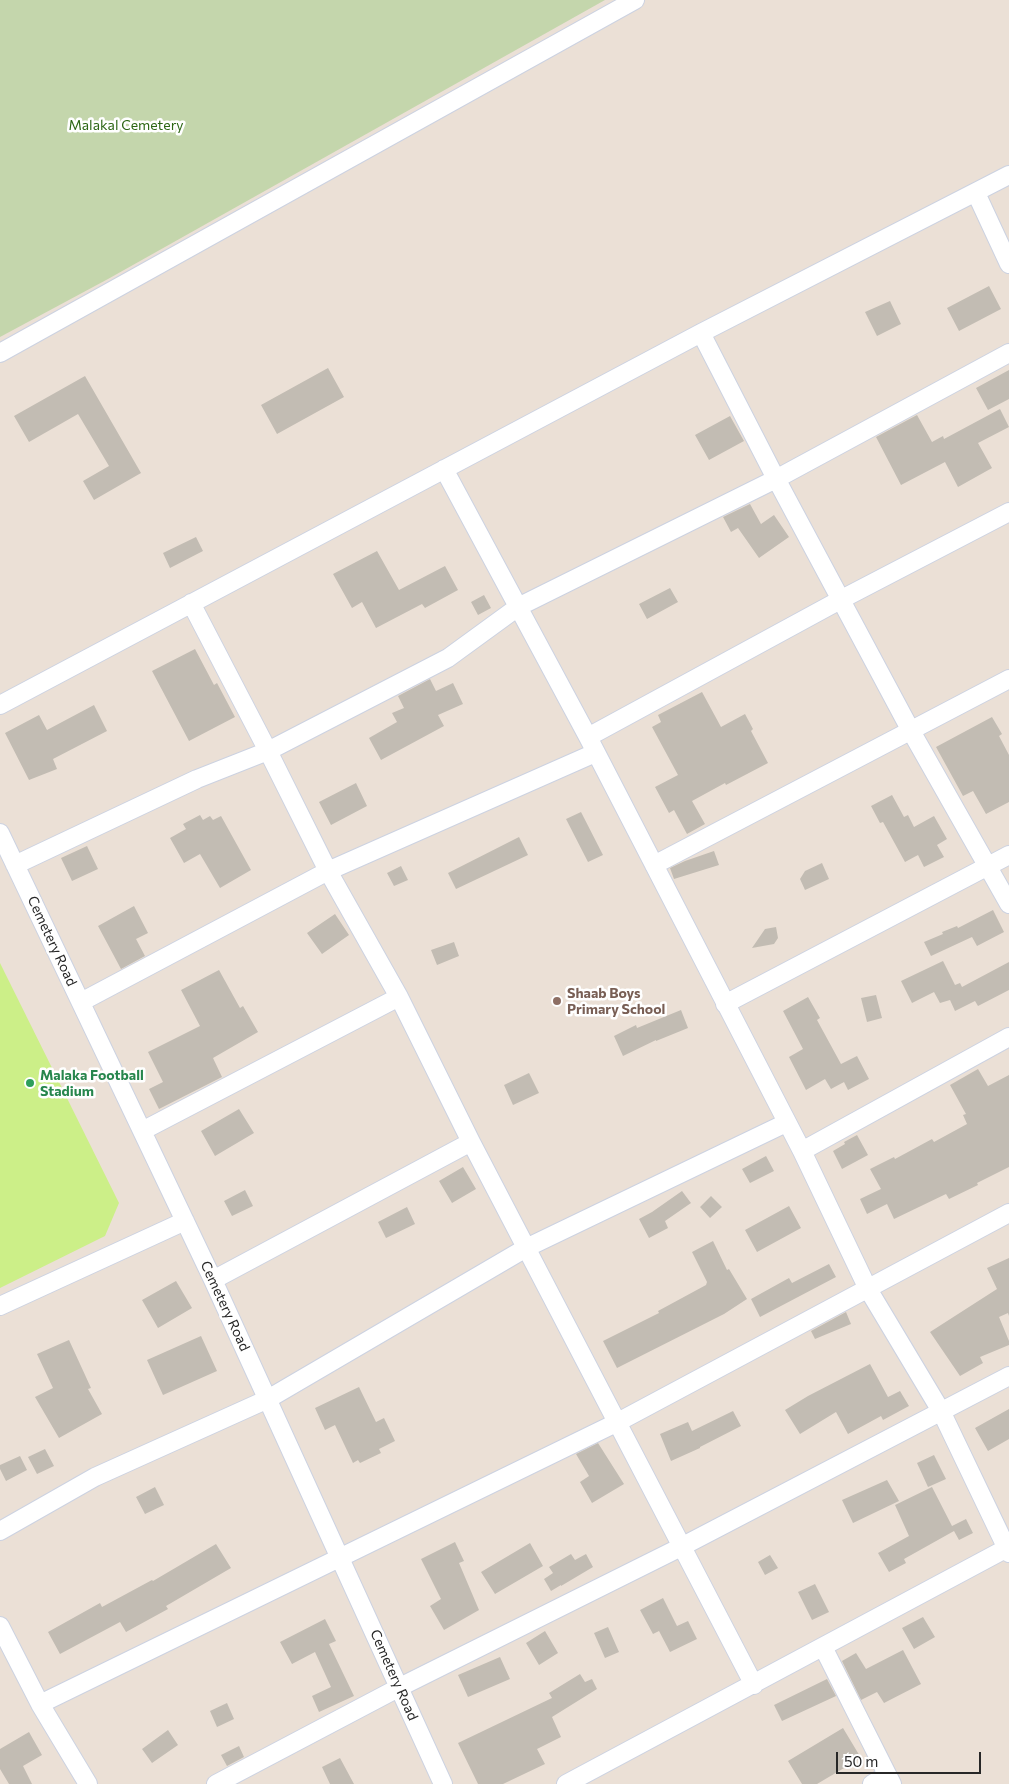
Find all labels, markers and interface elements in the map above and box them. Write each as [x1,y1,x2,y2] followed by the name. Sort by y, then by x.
[69,117,183,133] park label: Malakal Cemetery
[24,893,80,989] street label: Cemetery Road
[567,985,665,1018] place label: Shaab Boys Primary School
[551,995,563,1007] marker: Shaab Boys Primary School
[40,1067,144,1100] place label: Malaka Football Stadium
[24,1077,36,1089] marker: Malaka Football Stadium
[197,1258,253,1354] street label: Cemetery Road
[366,1627,422,1723] street label: Cemetery Road
[839,1742,984,1774] scale bar
[844,1752,878,1770] text: 50 m

